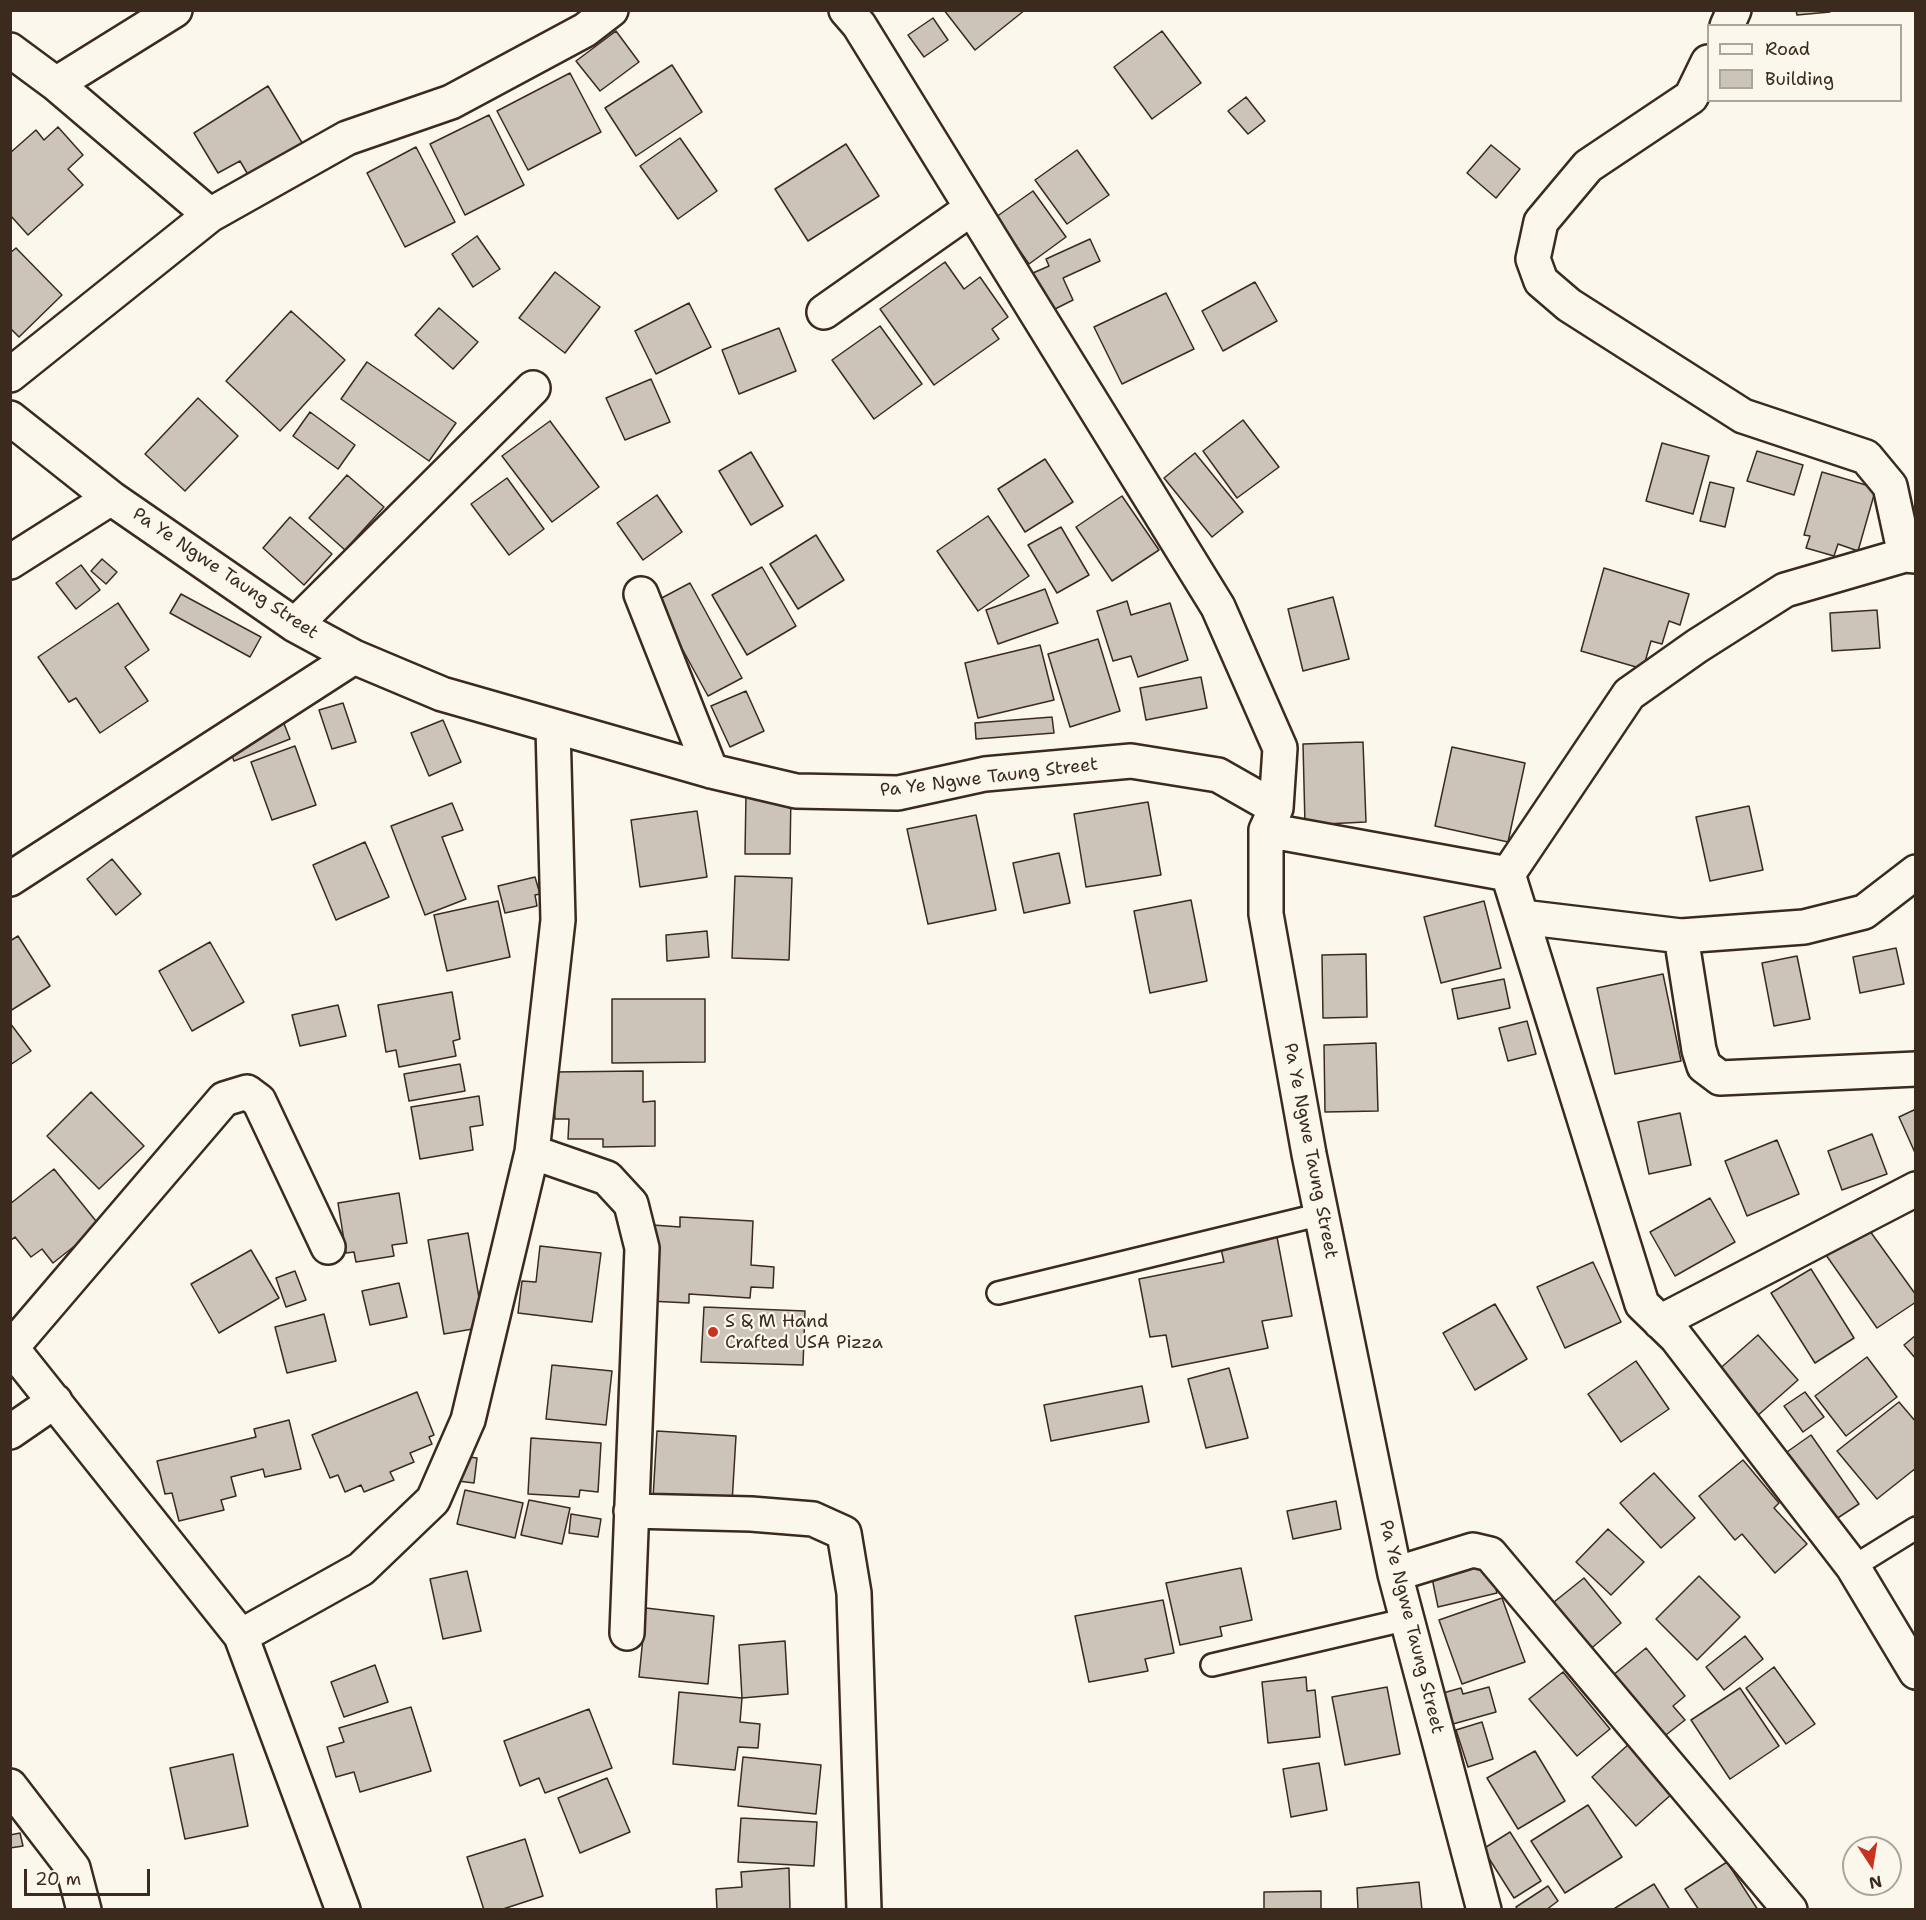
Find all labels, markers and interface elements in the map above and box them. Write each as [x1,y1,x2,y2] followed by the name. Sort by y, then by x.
[1707,24,1902,102] legend
[1765,37,1810,61] text: Road
[1765,67,1834,91] text: Building
[128,504,322,644] street label: Pa Ye Ngwe Taung Street
[879,754,1099,802] street label: Pa Ye Ngwe Taung Street
[1278,1041,1342,1261] street label: Pa Ye Ngwe Taung Street
[725,1311,883,1354] place label: S & M Hand Crafted USA Pizza
[706,1325,720,1339] marker: S & M Hand Crafted USA Pizza
[1374,1518,1448,1736] street label: Pa Ye Ngwe Taung Street
[1842,1836,1902,1896] north arrow
[27,1857,153,1895] scale bar
[35,1867,81,1891] text: 20 m
[1867,1871,1884,1894] text: N

